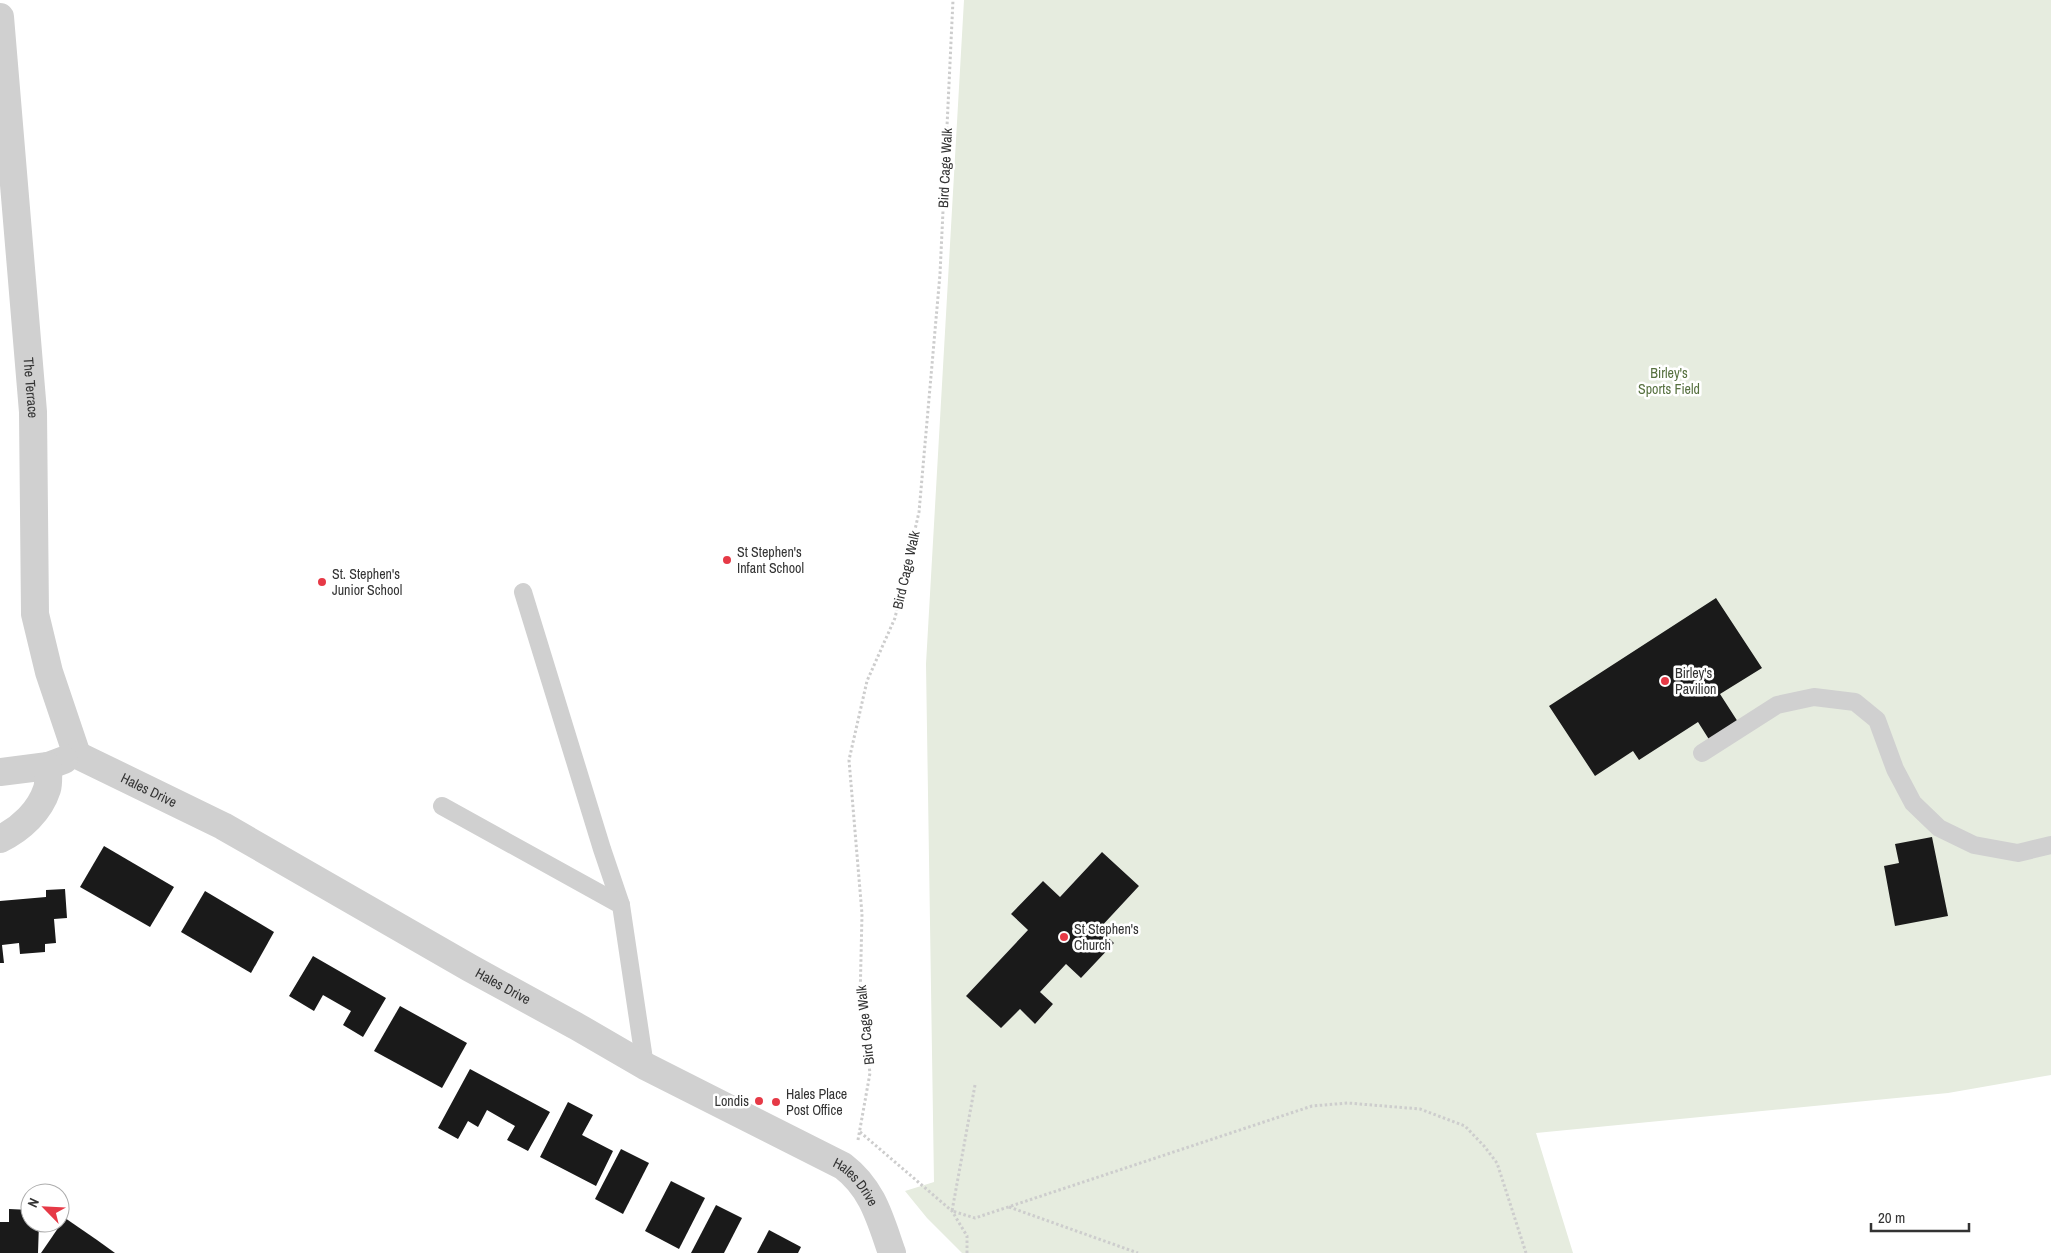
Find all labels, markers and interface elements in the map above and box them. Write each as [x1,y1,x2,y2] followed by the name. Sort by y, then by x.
[934,127,956,208] street label: Bird Cage Walk
[19,357,42,418] street label: The Terrace
[1638,364,1700,398] park label: Birley's Sports Field
[888,529,924,611] street label: Bird Cage Walk
[737,543,804,577] place label: St Stephen's Infant School
[721,554,733,566] marker: St Stephen's Infant School
[332,565,402,599] place label: St. Stephen's Junior School
[316,576,328,588] marker: St. Stephen's Junior School
[1675,664,1716,698] place label: Birley's Pavilion
[1659,675,1671,687] marker: Birley's Pavilion
[118,769,180,811] street label: Hales Drive
[1074,920,1139,954] place label: St Stephen's Church
[1058,931,1070,943] marker: St Stephen's Church
[472,964,534,1008] street label: Hales Drive
[852,984,878,1066] street label: Bird Cage Walk
[786,1085,847,1119] place label: Hales Place Post Office
[715,1092,749,1110] place label: Londis
[753,1095,765,1107] marker: Londis
[770,1096,782,1108] marker: Hales Place Post Office
[830,1154,882,1209] street label: Hales Drive
[20,1183,70,1233] north arrow
[23,1195,43,1210] text: N
[1871,1200,1968,1232] scale bar
[1878,1207,1905,1228] text: 20 m

